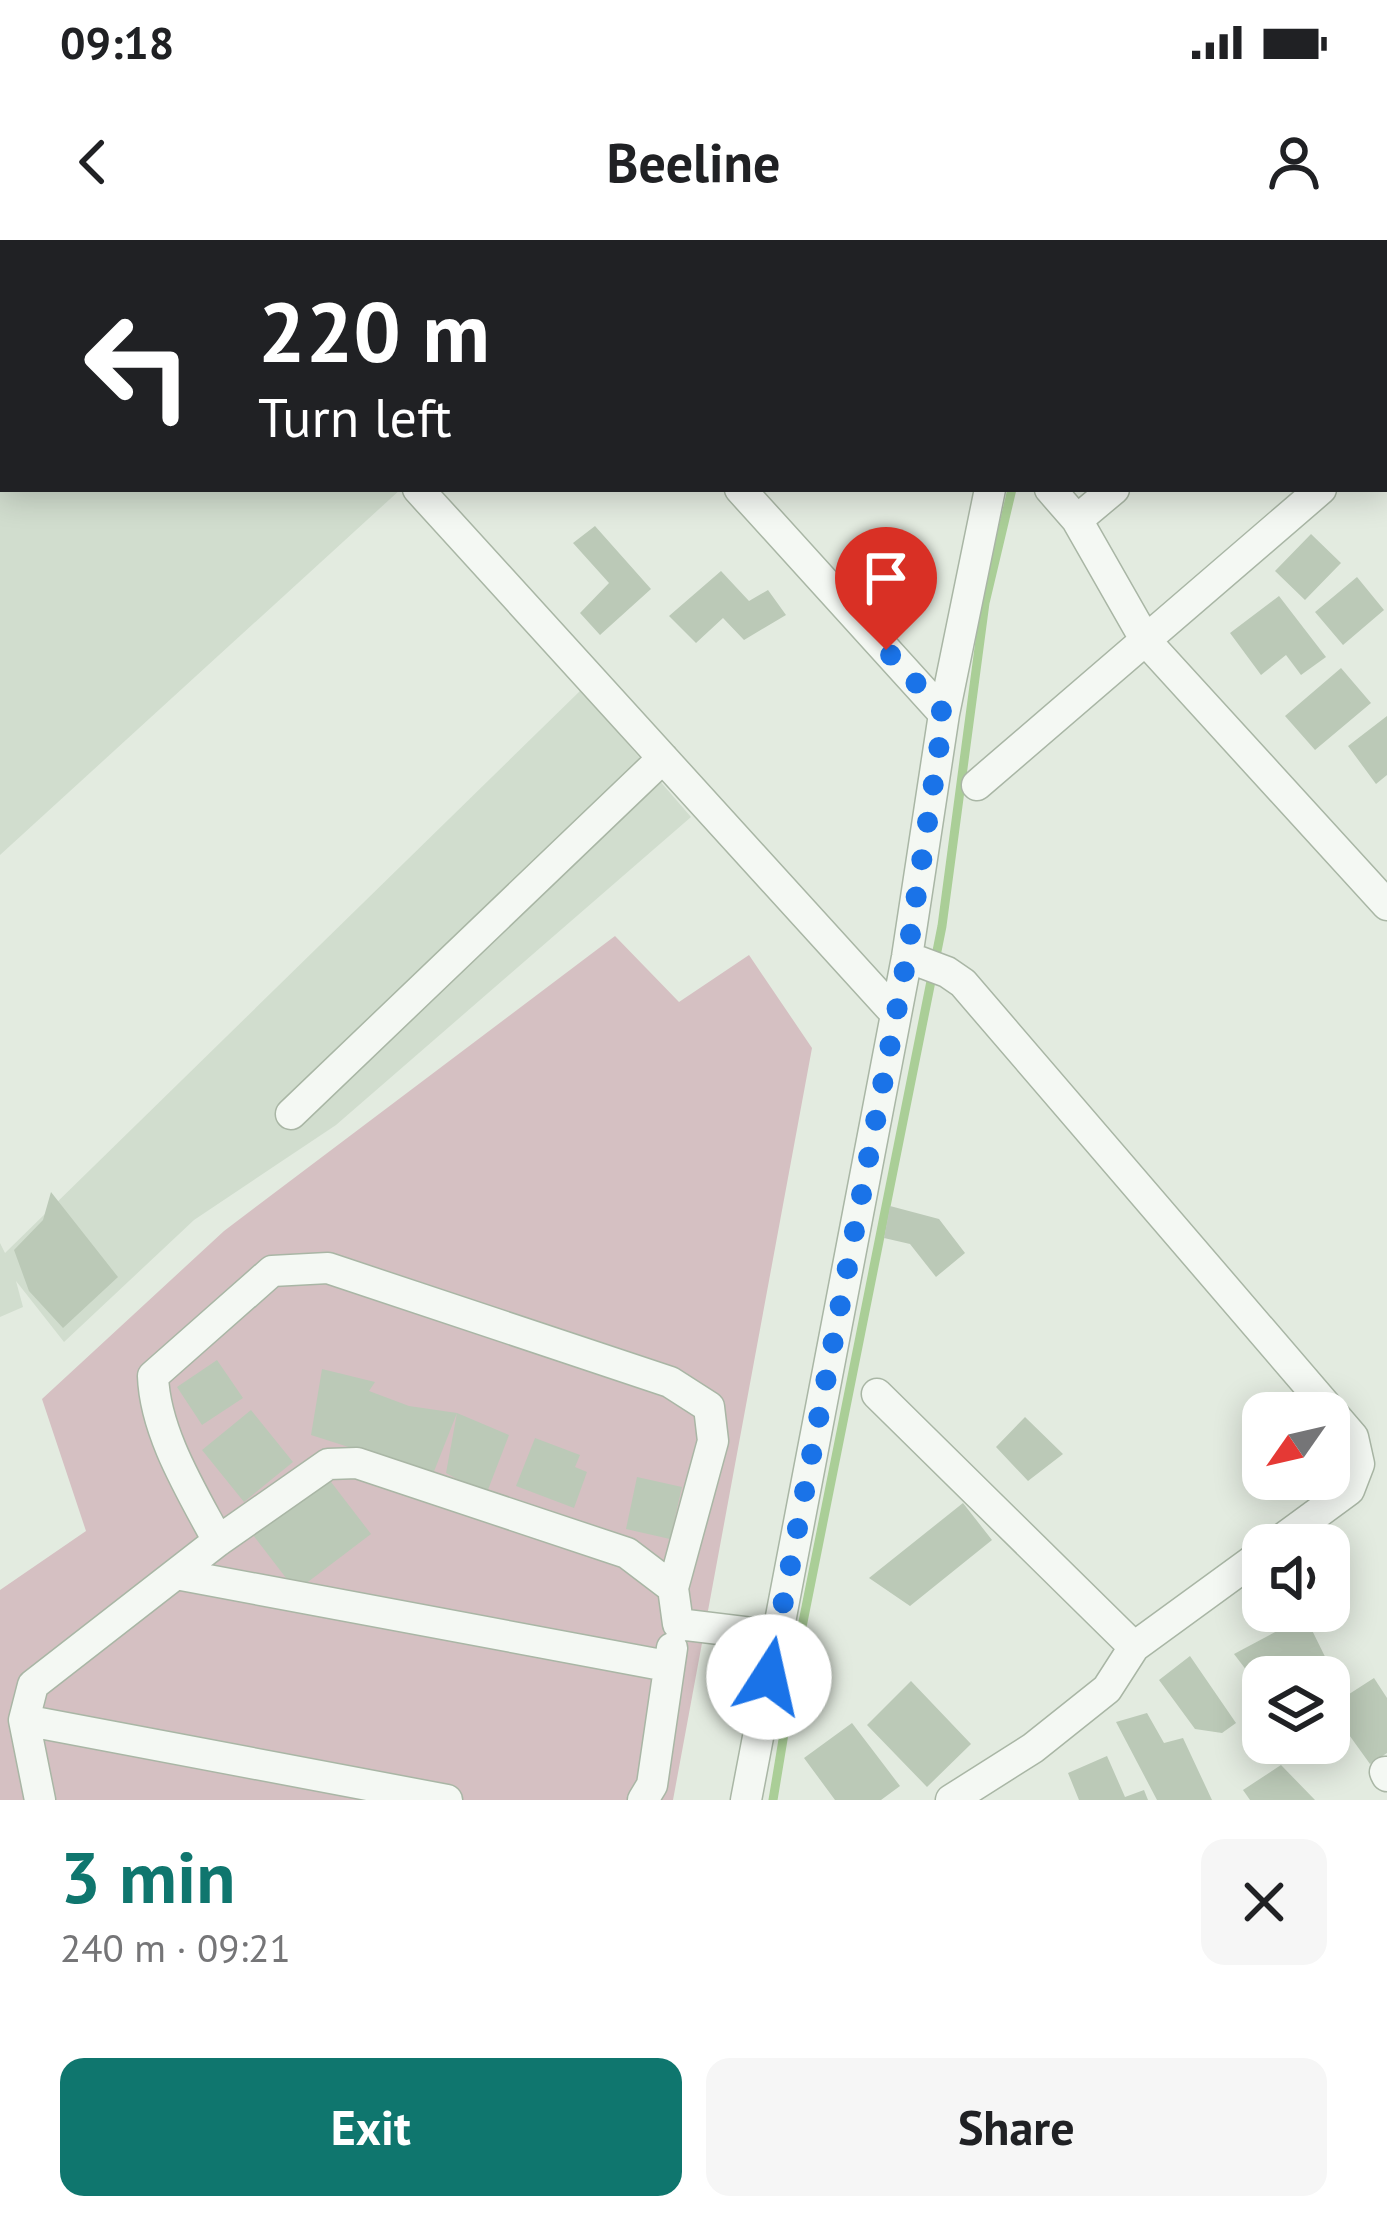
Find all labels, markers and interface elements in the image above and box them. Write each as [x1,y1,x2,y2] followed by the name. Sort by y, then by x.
[60,13,174,71] text: 09:18
[607,127,780,197] text: Beeline
[60,129,126,195] icon: back
[1261,129,1327,195] icon: person
[258,276,490,385] text: 220 m
[60,288,216,444] icon: left
[258,382,452,452] text: Turn left
[835,527,937,650] pin
[853,545,919,611] icon: arrive
[1242,1392,1350,1500] north arrow
[1242,1392,1350,1764] map controls
[1242,1524,1350,1632] button: sound
[706,1614,832,1740] position arrow
[1242,1656,1350,1764] button: layers
[60,1830,236,1923] text: 3 min
[1201,1839,1327,1965] button: close
[60,1922,291,1973] text: 240 m · 09:21
[60,2058,682,2196] button: Exit
[706,2058,1327,2196] button: Share

